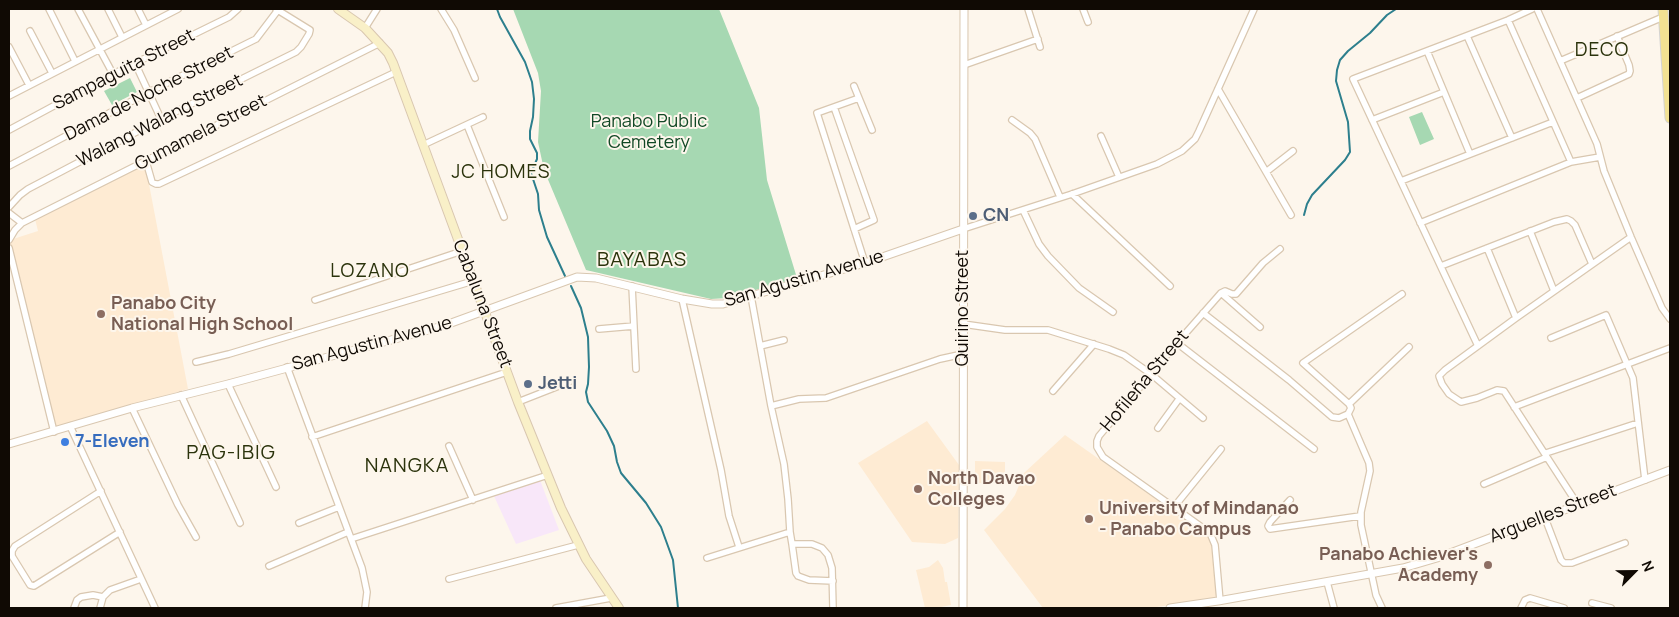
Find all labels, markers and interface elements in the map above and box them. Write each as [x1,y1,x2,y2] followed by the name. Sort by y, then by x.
[49,25,199,115] street label: Sampaguita Street
[1574,40,1630,62] district label: DECO
[61,42,237,146] street label: Dama de Noche Street
[73,70,247,172] street label: Walang Walang Street
[131,90,271,176] street label: Gumamela Street
[591,111,707,154] park label: Panabo Public Cemetery
[451,162,551,184] district label: JC HOMES
[983,205,1009,227] place label: CN
[967,210,979,222] marker: CN
[448,237,516,371] street label: Cabaluna Street
[722,246,886,312] street label: San Agustin Avenue
[596,248,688,272] district label: BAYABAS
[952,250,974,366] street label: Quirino Street
[329,261,411,283] district label: LOZANO
[111,293,293,336] place label: Panabo City National High School
[95,308,107,320] marker: Panabo City National High School
[290,312,454,376] street label: San Agustin Avenue
[1096,326,1194,436] street label: Hofileña Street
[538,373,577,395] place label: Jetti
[522,378,534,390] marker: Jetti
[75,431,150,453] place label: 7-Eleven
[59,436,71,448] marker: 7-Eleven
[185,441,277,465] district label: PAG-IBIG
[364,454,450,478] district label: NANGKA
[928,468,1035,510] place label: North Davao Colleges
[1486,480,1620,548] street label: Arguelles Street
[912,483,924,495] marker: North Davao Colleges
[1099,498,1299,540] place label: University of Mindanao - Panabo Campus
[1083,513,1095,525] marker: University of Mindanao - Panabo Campus
[1319,544,1478,586] place label: Panabo Achiever's Academy
[1609,547,1659,597] north arrow
[1638,558,1659,574] text: N
[1482,559,1494,571] marker: Panabo Achiever's Academy

